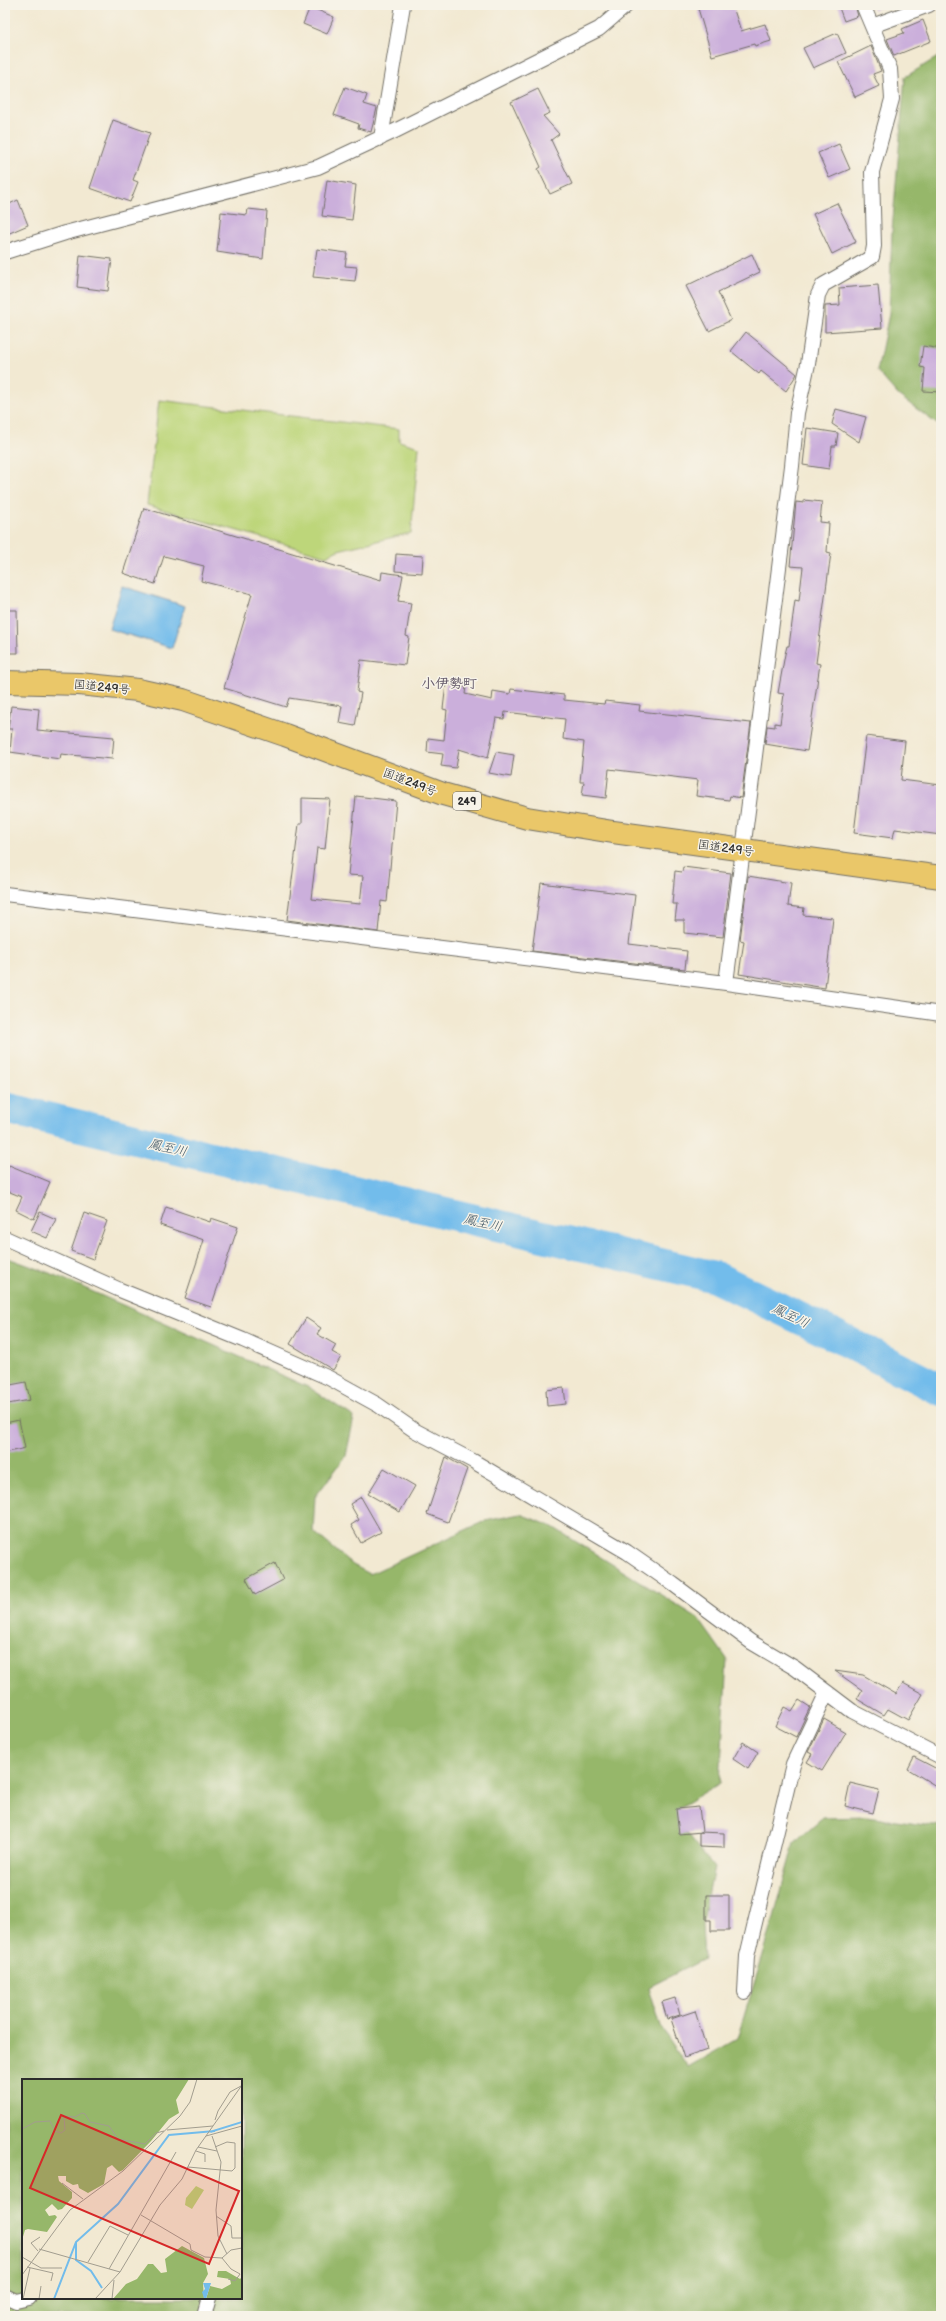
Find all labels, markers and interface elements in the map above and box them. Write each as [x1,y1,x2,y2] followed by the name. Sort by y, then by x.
[421,675,477,692] district label: 小伊勢町
[73,677,131,698] street label: 国道249号
[380,765,439,800] street label: 国道249号
[453,792,481,810] road number: 249
[697,837,755,860] street label: 国道249号
[147,1136,189,1160] water label: 鳳至川
[462,1211,504,1235] water label: 鳳至川
[770,1300,812,1332] water label: 鳳至川
[22,2079,242,2299] inset map

